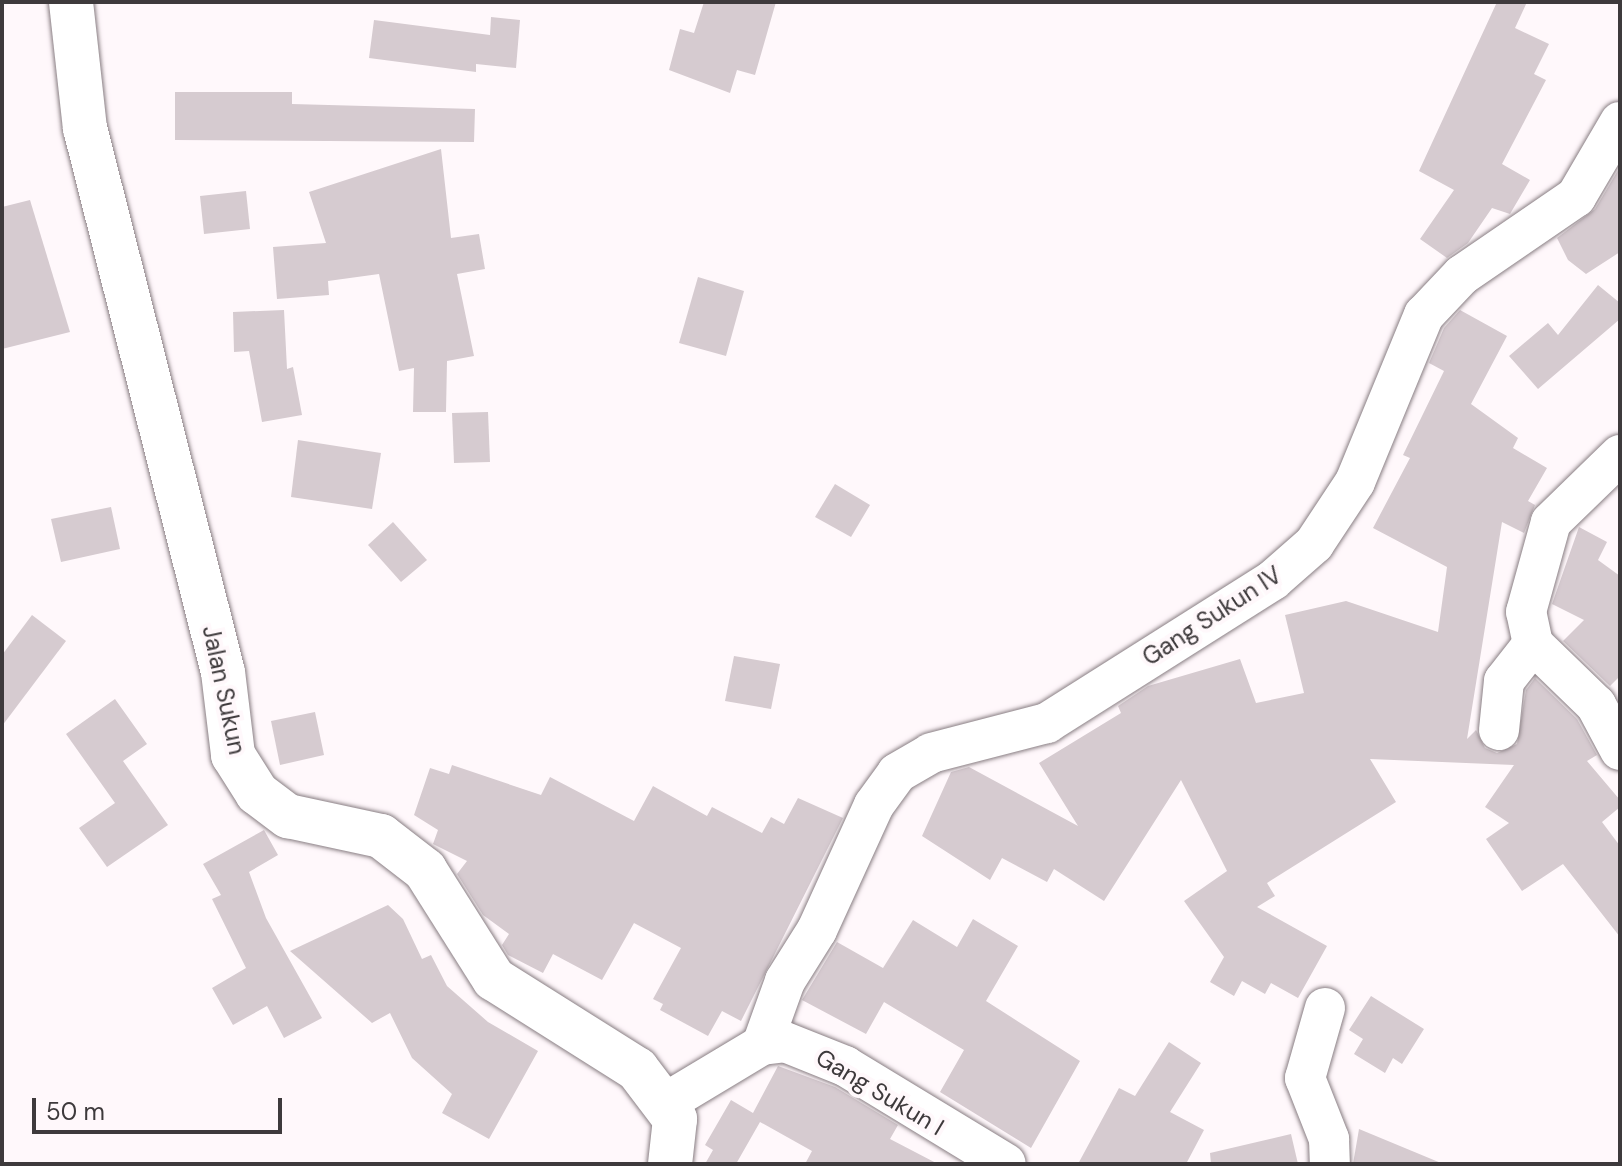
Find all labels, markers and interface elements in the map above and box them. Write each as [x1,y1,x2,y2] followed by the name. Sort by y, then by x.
[1137,560,1287,672] street label: Gang Sukun IV
[196,623,252,757] street label: Jalan Sukun
[811,1043,949,1141] street label: Gang Sukun I
[36,1082,286,1132] scale bar
[46,1096,105,1127] text: 50 m

